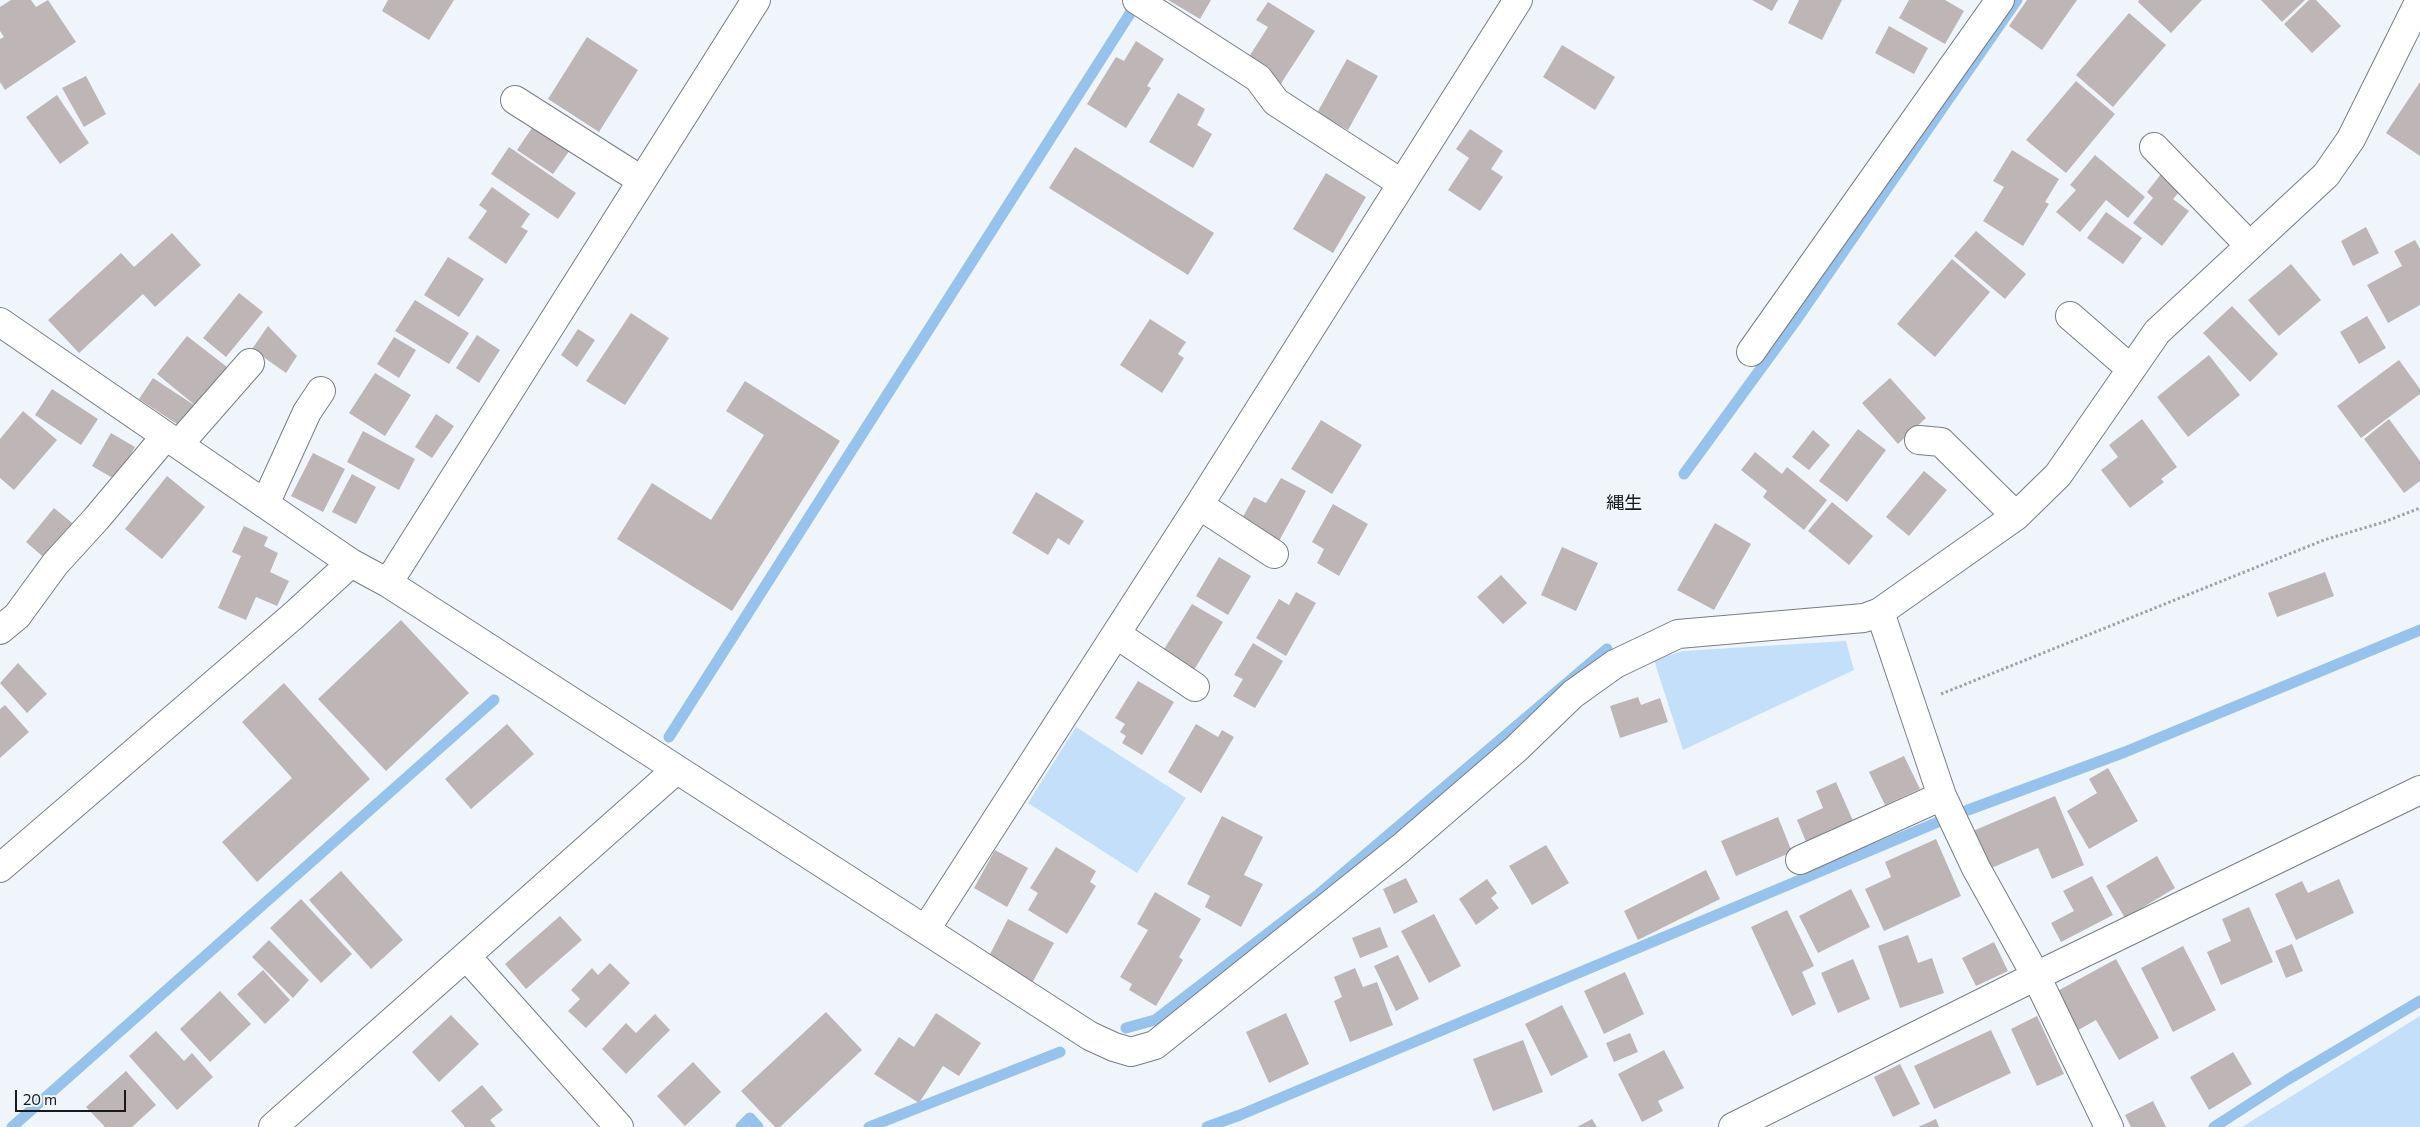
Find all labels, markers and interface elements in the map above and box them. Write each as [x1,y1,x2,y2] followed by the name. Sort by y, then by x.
[1606,492,1642,514] district label: 縄生
[18,1080,129,1112] scale bar
[23,1090,57,1108] text: 20 m

